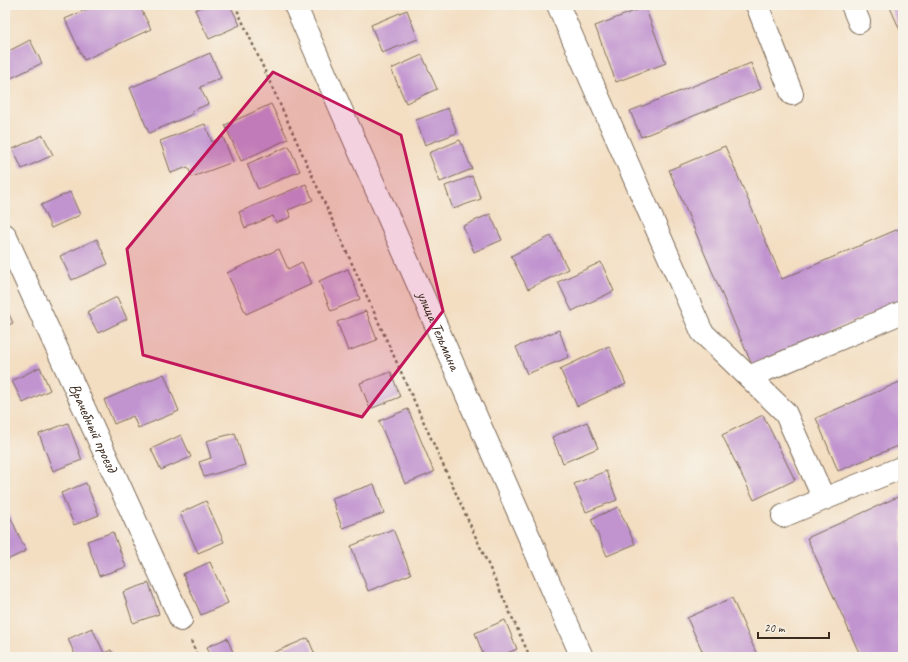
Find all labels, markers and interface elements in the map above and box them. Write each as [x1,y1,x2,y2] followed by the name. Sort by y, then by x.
[412,287,465,375] street label: улица Тельмана
[64,380,123,477] street label: Врачебный проезд
[758,614,829,640] scale bar
[764,620,786,636] text: 20 m

